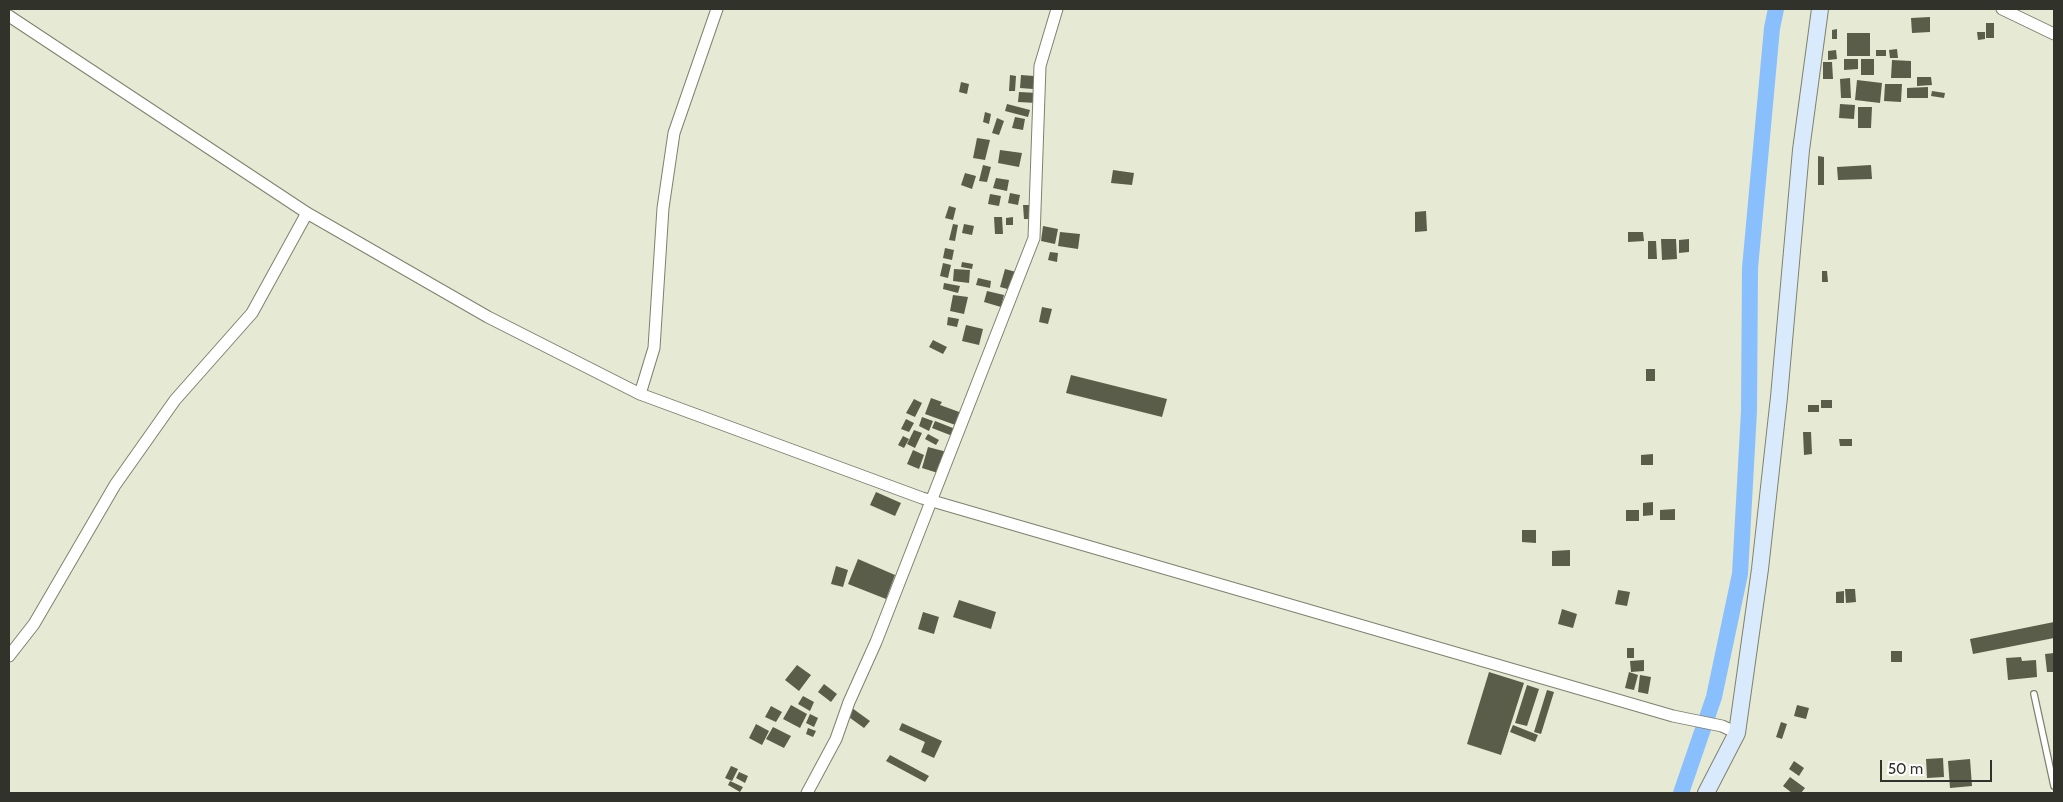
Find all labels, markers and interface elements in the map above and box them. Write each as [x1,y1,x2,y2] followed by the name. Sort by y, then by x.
[1883,750,1996,782] scale bar
[1888,760,1923,778] text: 50 m

